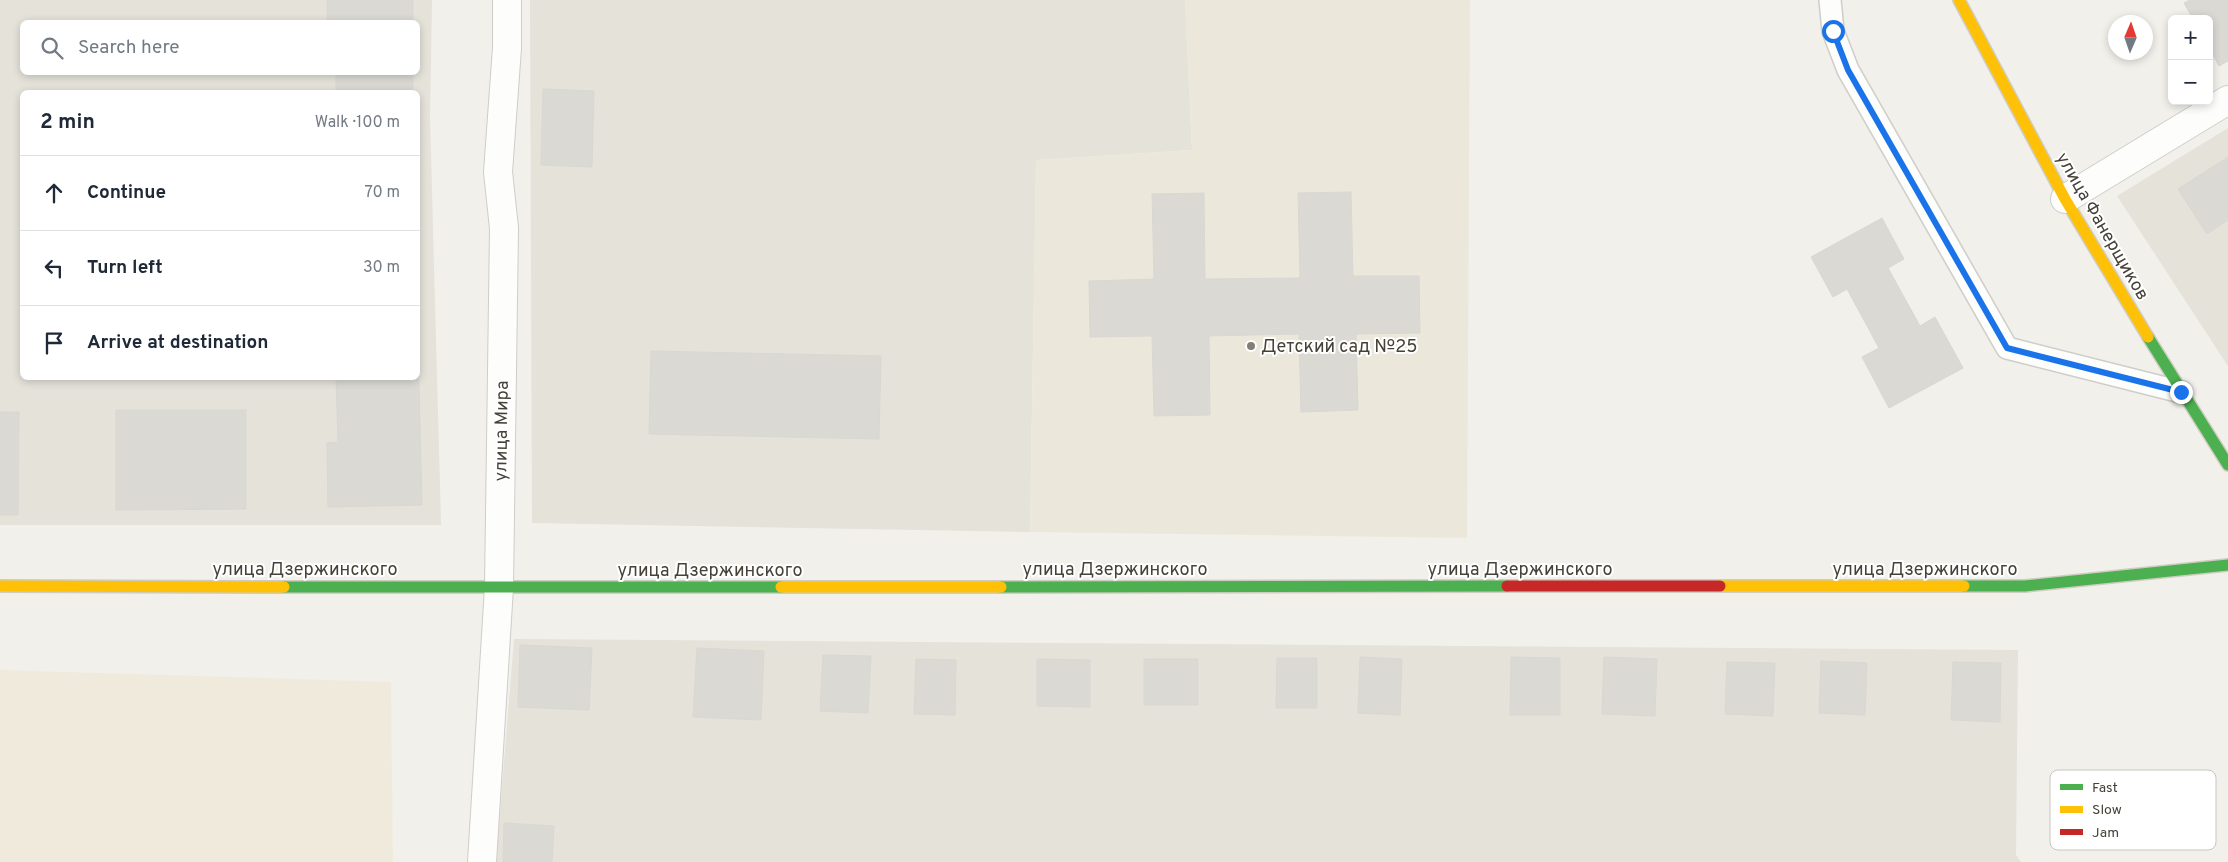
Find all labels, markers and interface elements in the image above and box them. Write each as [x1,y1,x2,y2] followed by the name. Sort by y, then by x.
[2108,15,2153,60] north arrow
[2168,15,2213,105] map controls
[2168,15,2213,60] button: +
[20,20,420,75] search box
[1822,20,1845,43] route start
[38,34,66,62] icon: search
[78,36,180,60] text: Search here
[2168,60,2213,105] button: −
[40,109,95,136] text: 2 min
[315,113,400,133] text: Walk · 100 m
[2050,149,2153,305] street label: улица Фанерщиков
[40,179,68,207] icon: ahead
[87,181,166,205] text: Continue
[365,183,400,203] text: 70 m
[40,254,68,282] icon: left
[87,256,163,280] text: Turn left
[363,258,400,278] text: 30 m
[40,329,68,357] icon: arrive
[87,331,268,355] text: Arrive at destination
[1261,336,1417,359] place label: Детский сад №25
[1245,340,1257,352] marker: Детский сад №25
[490,380,515,482] street label: улица Мира
[2170,381,2193,404] route end
[213,559,397,582] street label: улица Дзержинского
[1023,559,1207,582] street label: улица Дзержинского
[1428,559,1612,582] street label: улица Дзержинского
[1833,559,2017,582] street label: улица Дзержинского
[618,560,802,583] street label: улица Дзержинского
[2050,770,2216,850] legend
[2092,780,2118,797] text: Fast
[2092,802,2122,819] text: Slow
[2092,825,2119,842] text: Jam

